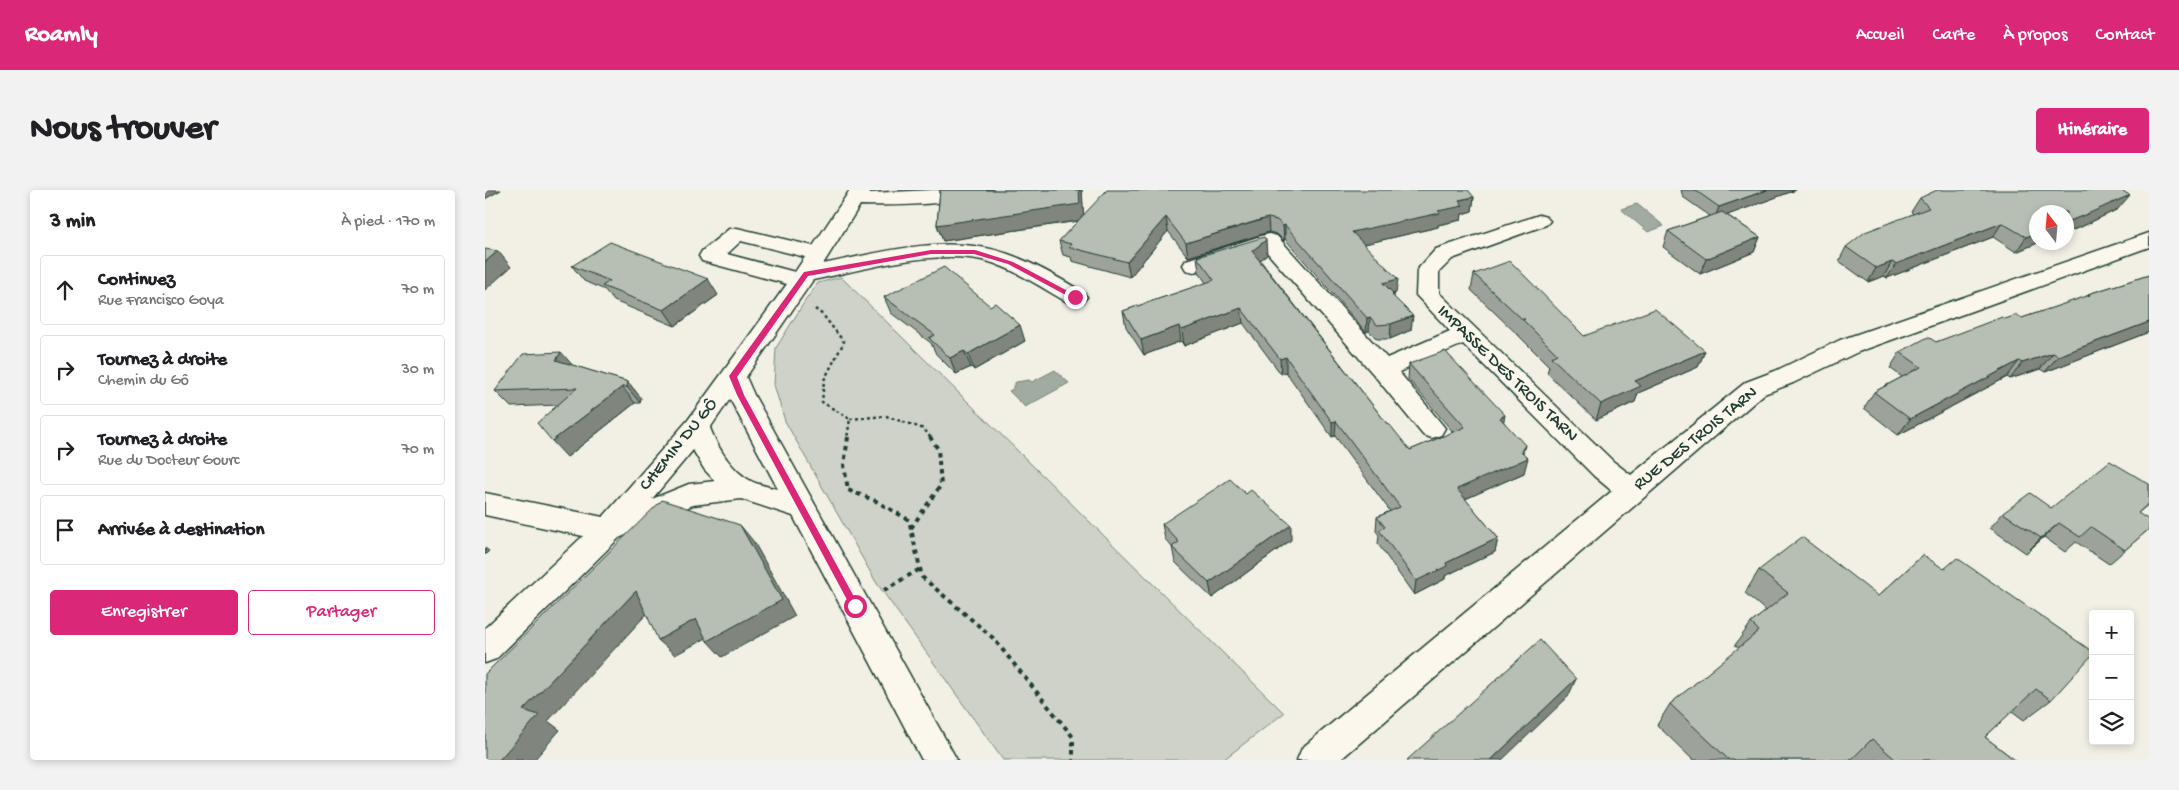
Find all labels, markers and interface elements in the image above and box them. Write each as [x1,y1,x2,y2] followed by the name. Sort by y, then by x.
[25,21,98,50] text: Roamly
[1856,25,1904,46] text: Accueil
[1932,25,1975,46] text: Carte
[2003,25,2068,46] text: À propos
[2096,25,2154,46] text: Contact
[2036,108,2149,153] button: Itinéraire
[30,110,216,151] text: Nous trouver
[2029,205,2074,250] north arrow
[50,210,95,235] text: 3 min
[341,213,435,232] text: À pied · 170 m
[98,269,175,292] text: Continuez
[51,276,79,304] icon: ahead
[401,281,434,300] text: 70 m
[1064,286,1087,309] route end
[98,292,224,311] text: Rue Francisco Goya
[1432,301,1582,447] street label: IMPASSE DES TROIS TARN
[98,349,227,372] text: Tournez à droite
[51,356,79,384] icon: right
[401,361,434,380] text: 30 m
[98,372,189,391] text: Chemin du Gô
[1630,382,1762,496] street label: RUE DES TROIS TARN
[635,394,723,495] street label: CHEMIN DU GÔ
[98,429,227,452] text: Tournez à droite
[51,436,79,464] icon: right
[401,441,434,460] text: 70 m
[98,452,240,471] text: Rue du Docteur Gourc
[51,516,79,544] icon: arrive
[98,519,264,542] text: Arrivée à destination
[50,590,238,635] button: Enregistrer
[248,590,435,635] button: Partager
[844,595,867,618] route start
[2089,610,2134,745] map controls
[2089,610,2134,655] button: +
[2089,655,2134,700] button: −
[2089,700,2134,745] button: layers

